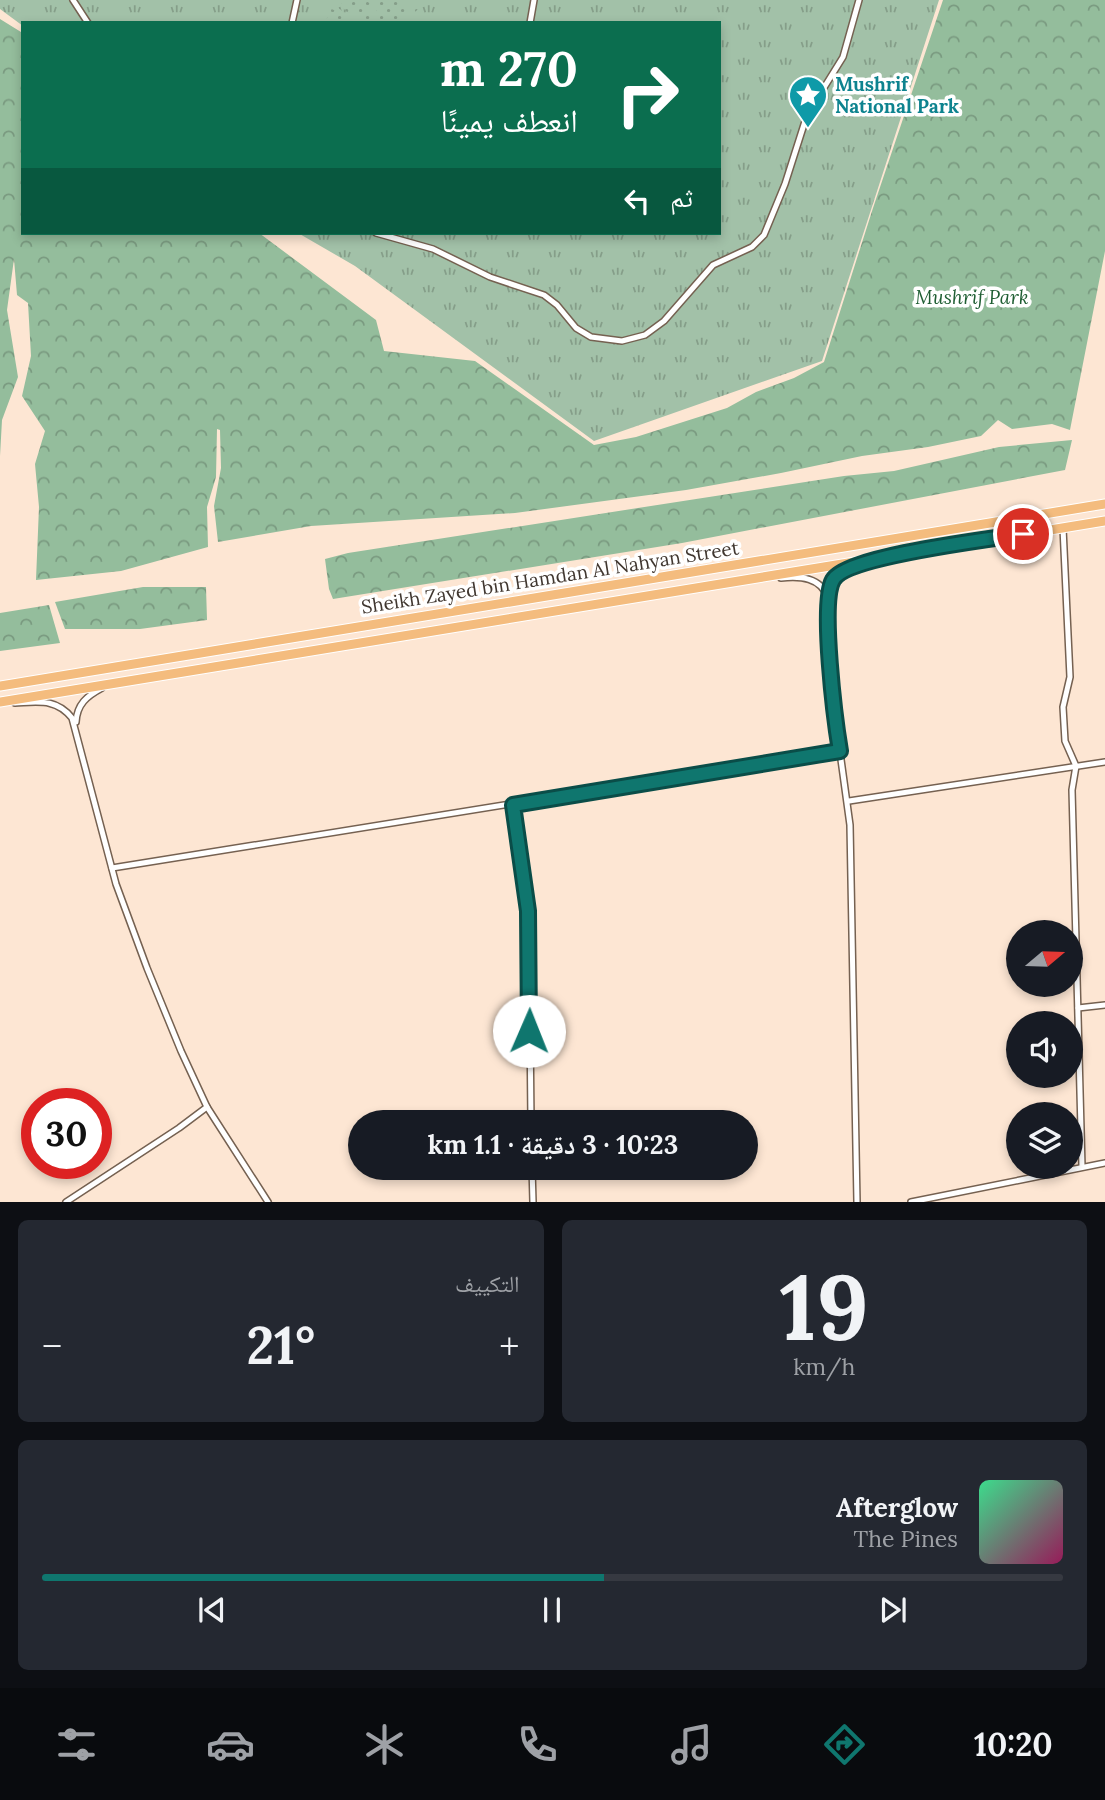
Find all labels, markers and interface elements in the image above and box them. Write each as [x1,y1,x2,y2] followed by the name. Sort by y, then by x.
[440,37,578,99] text: 270 m
[602,49,693,140] icon: right
[835,72,959,118] place label: Mushrif National Park
[787,74,829,129] place icon: Mushrif National Park
[440,100,578,141] text: انعطف يمينًا
[670,181,693,214] text: ثم
[618,182,656,220] icon: left
[915,285,1029,309] park label: Mushrif Park
[993,504,1053,564] pin
[1004,515,1042,553] icon: arrive
[360,535,741,619] street label: Sheikh Zayed bin Hamdan Al Nahyan Street
[1006,920,1083,998] north arrow
[1006,920,1083,1179] map controls
[492,994,566,1068] position arrow
[1006,1011,1083,1088] button: sound
[21,1088,112,1179] speed limit sign: 30
[1006,1102,1083,1179] button: layers
[428,1128,678,1161] text: 10:23 · 3 دقيقة · 1.1 km
[780,1248,869,1365] text: 19
[455,1269,520,1298] text: التكييف
[246,1312,315,1378] text: 21°
[42,1322,62,1370] text: −
[499,1322,519,1370] text: +
[793,1352,855,1381] text: km/h
[836,1491,958,1524] text: Afterglow
[854,1524,958,1553] text: The Pines
[193,1591,231,1629] icon: previous
[533,1591,571,1629] icon: pause
[874,1591,912,1629] icon: next
[52,1720,101,1769] icon: filters
[206,1720,255,1769] icon: car
[360,1720,409,1769] icon: climate
[513,1720,562,1769] icon: phone
[667,1720,716,1769] icon: music
[820,1720,869,1769] icon: directions
[974,1724,1053,1765] text: 10:20

